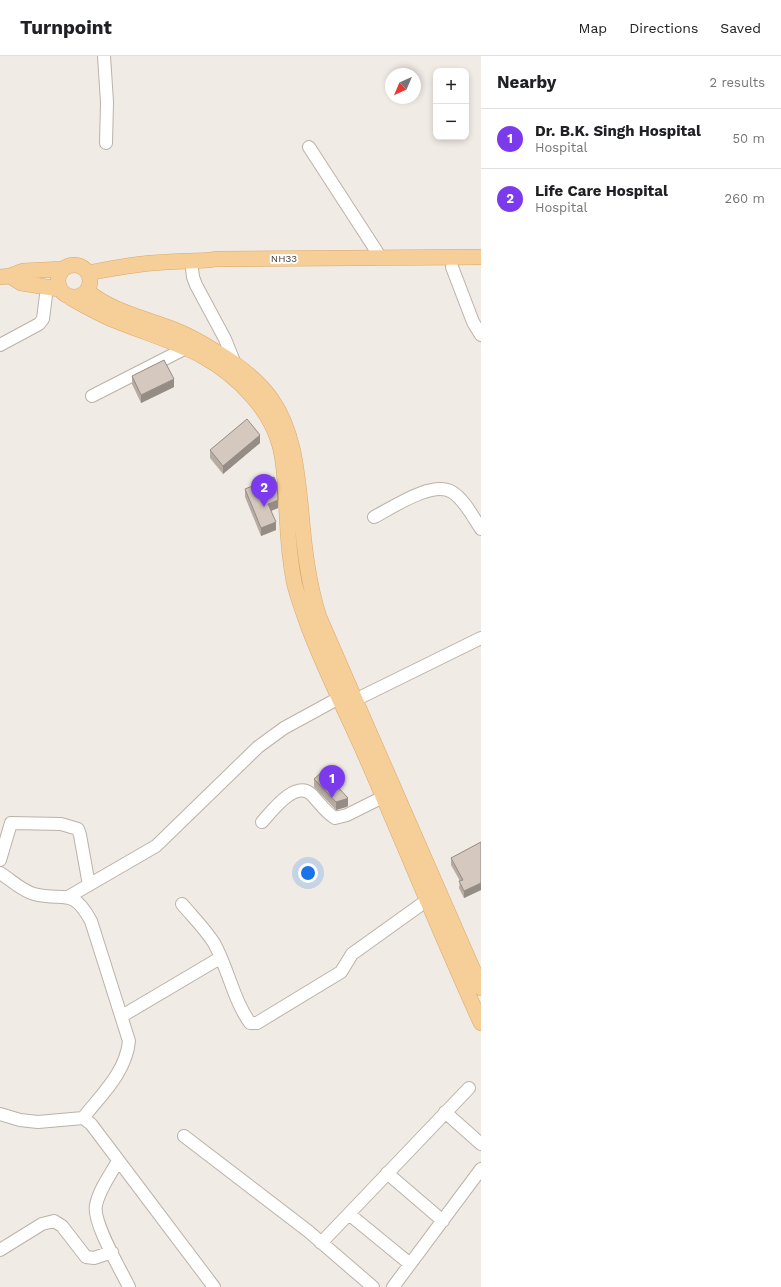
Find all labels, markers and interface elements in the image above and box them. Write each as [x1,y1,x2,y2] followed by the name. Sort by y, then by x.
[20,16,112,39] text: Turnpoint
[579,20,607,36] text: Map
[629,20,698,36] text: Directions
[720,20,761,36] text: Saved
[385,68,421,104] north arrow
[433,68,469,140] map controls
[433,68,469,104] button: +
[497,72,556,92] text: Nearby
[710,75,765,90] text: 2 results
[433,104,469,140] button: −
[535,122,701,140] text: Dr. B.K. Singh Hospital
[507,131,513,146] text: 1
[733,131,765,146] text: 50 m
[535,140,587,155] text: Hospital
[535,182,668,200] text: Life Care Hospital
[506,191,514,206] text: 2
[725,191,765,206] text: 260 m
[535,200,587,215] text: Hospital
[271,253,297,264] street label: NH33
[251,474,277,507] pin: 2
[319,765,345,798] pin: 1
[298,863,318,883] your location

